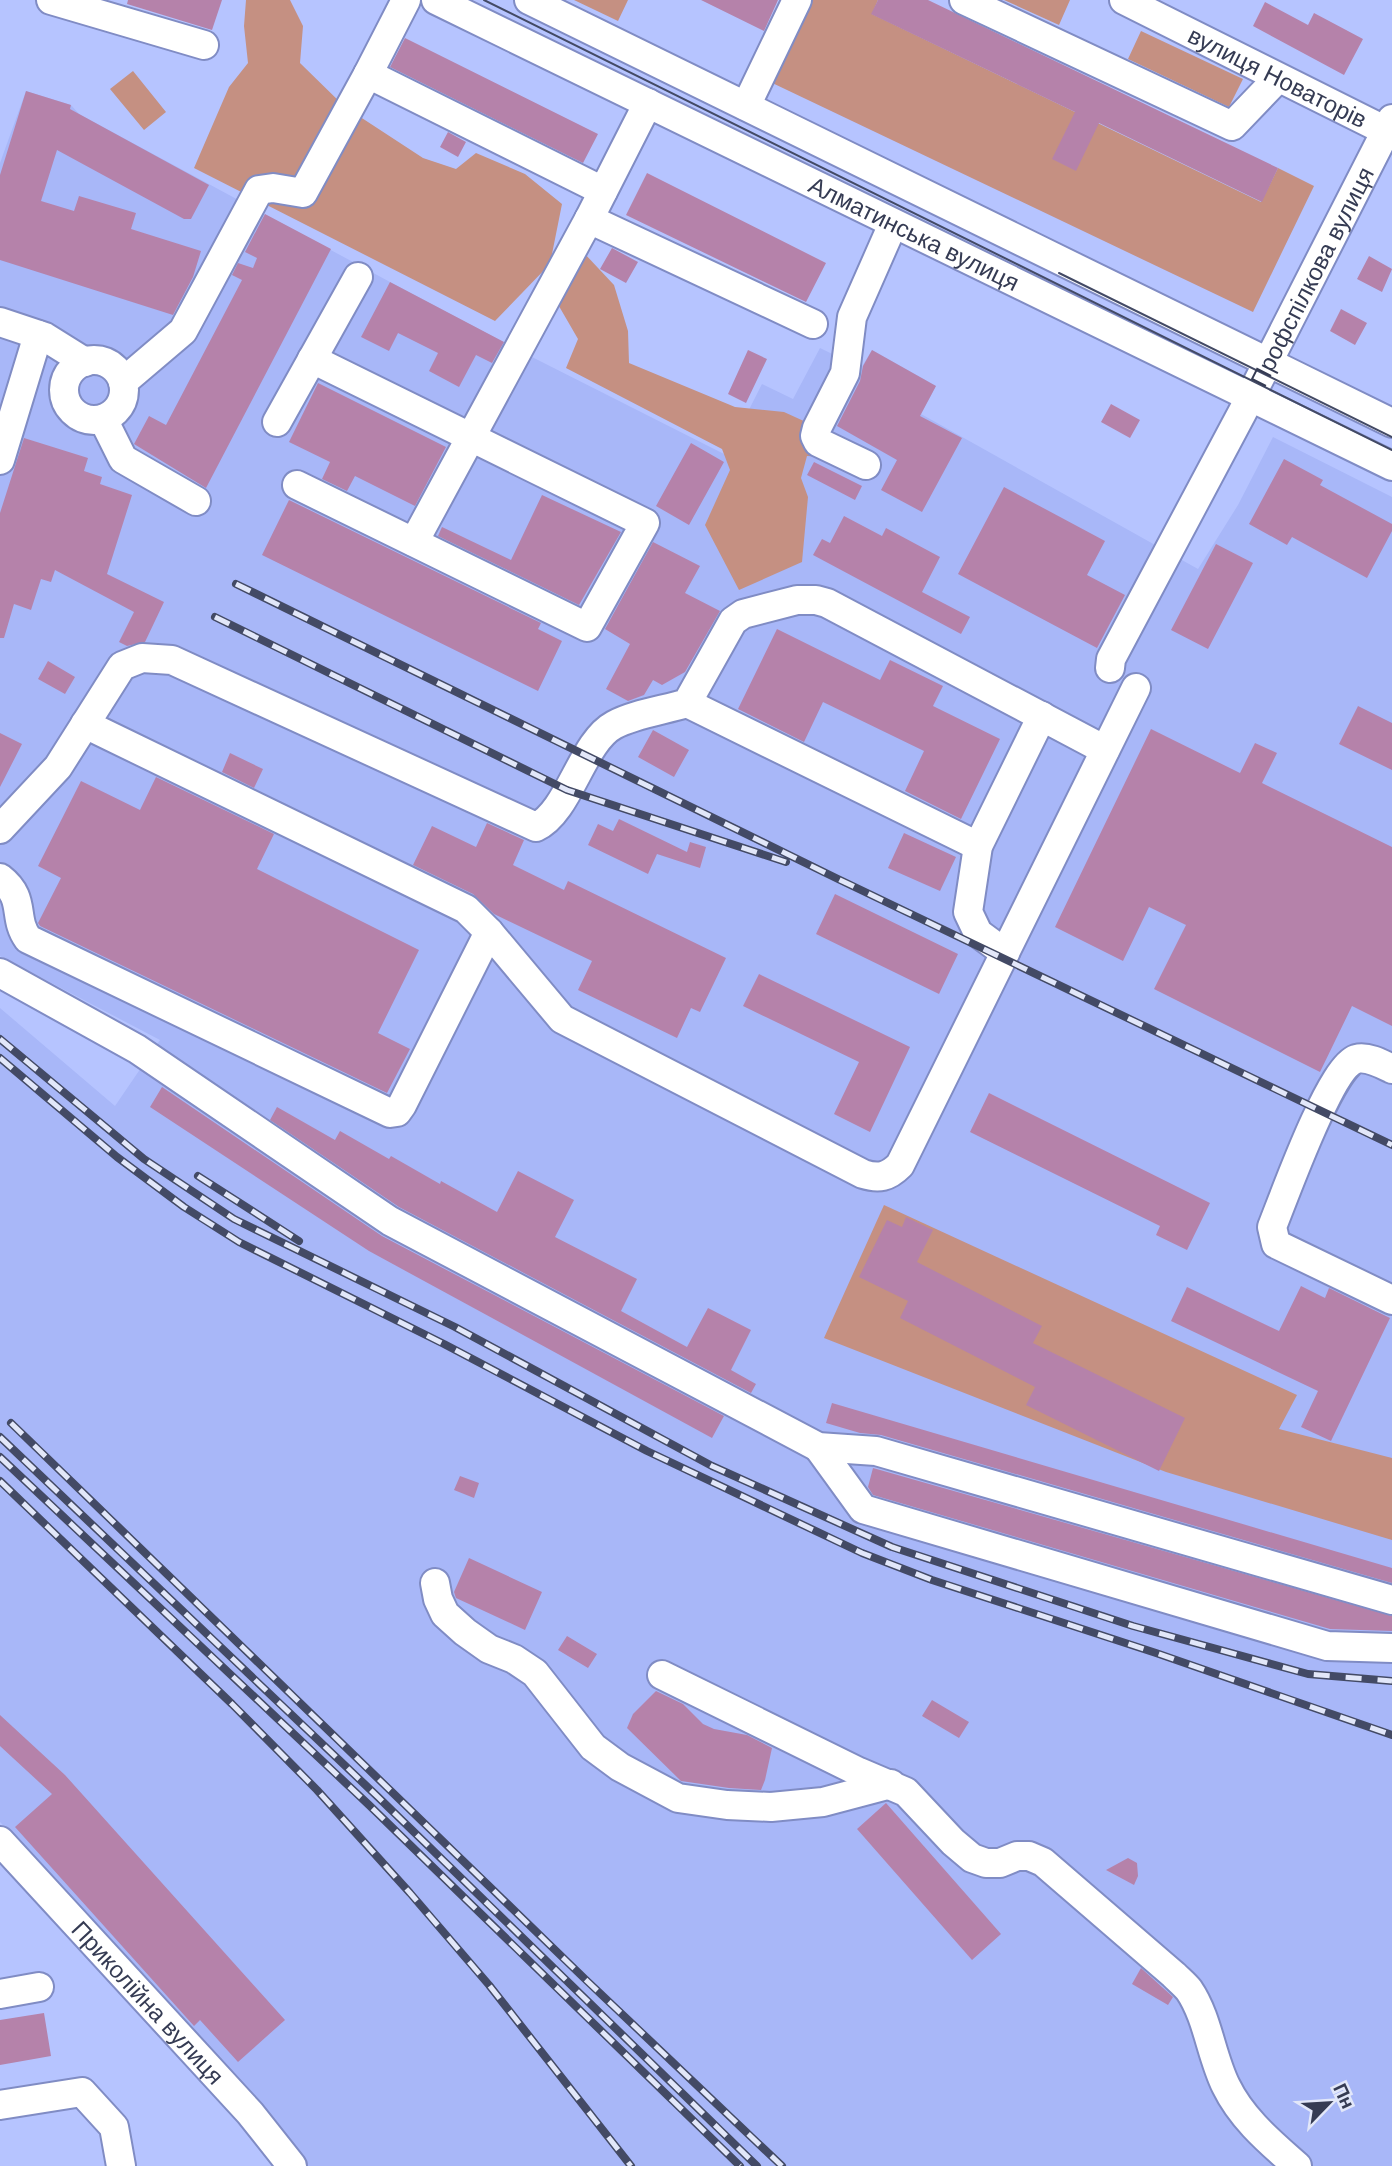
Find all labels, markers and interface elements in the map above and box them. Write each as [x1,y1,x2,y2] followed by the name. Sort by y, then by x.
[1184,21,1372,133] street label: вулиця Новаторів
[1244,162,1379,391] street label: Профспілкова вулиця
[805,170,1024,296] street label: Алматинська вулиця
[67,1915,230,2089] street label: Приколійна вулиця
[1294,2068,1364,2138] north arrow
[1329,2080,1359,2112] text: Пн

